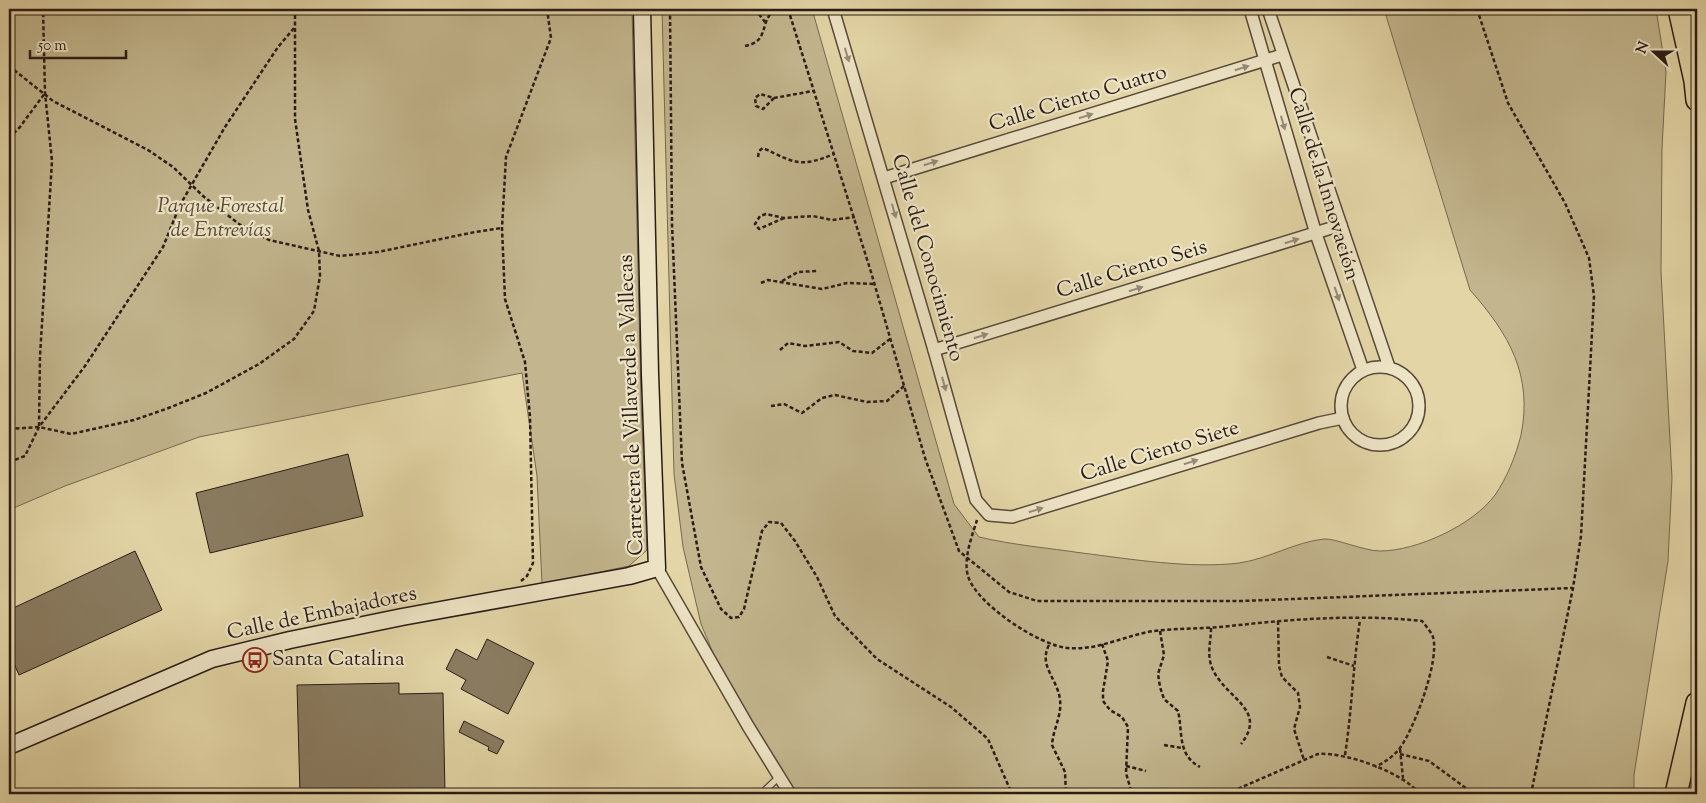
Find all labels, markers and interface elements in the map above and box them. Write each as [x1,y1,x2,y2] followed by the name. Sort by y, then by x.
[30,28,126,60] scale bar
[1628,28,1678,78] north arrow
[37,36,67,57] text: 50 m
[1632,39,1655,57] text: N
[843,48,851,63] one-way arrow
[985,58,1171,140] street label: Calle Ciento Cuatro
[1234,64,1249,72] one-way arrow
[1279,84,1367,284] street label: Calle de la Innovación
[1079,111,1094,119] one-way arrow
[1280,115,1288,130] one-way arrow
[883,151,971,365] street label: Calle del Conocimiento
[923,159,938,167] one-way arrow
[158,192,284,246] park label: Parque Forestal de Entrevías
[890,204,898,219] one-way arrow
[1053,233,1211,307] street label: Calle Ciento Seis
[1285,237,1300,245] one-way arrow
[612,254,652,556] street label: Carretera de Villaverde a Vallecas
[1129,284,1144,292] one-way arrow
[1334,287,1341,302] one-way arrow
[974,331,989,339] one-way arrow
[940,376,948,391] one-way arrow
[1077,414,1243,490] street label: Calle Ciento Siete
[1184,458,1199,465] one-way arrow
[1029,506,1044,514] one-way arrow
[224,579,420,649] street label: Calle de Embajadores
[272,645,405,675] place label: Santa Catalina
[242,647,268,673] bus stop icon: Santa Catalina

